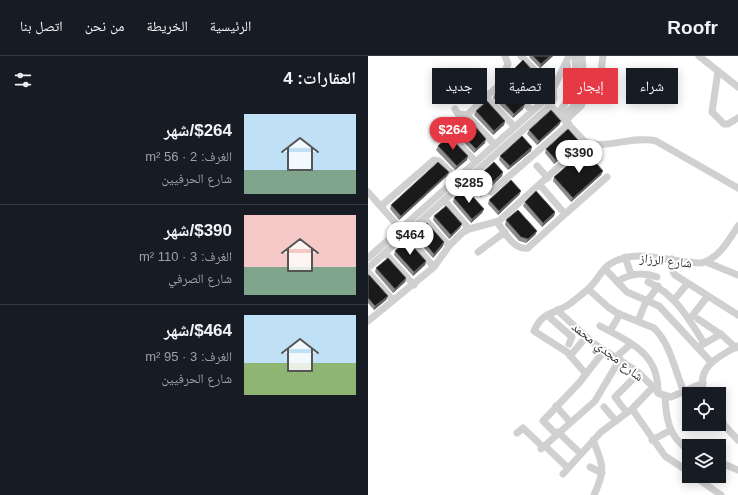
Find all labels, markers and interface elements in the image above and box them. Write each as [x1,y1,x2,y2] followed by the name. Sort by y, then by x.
[667,17,718,38] text: Roofr
[20,18,63,34] text: اتصل بنا
[85,18,125,34] text: من نحن
[147,18,188,34] text: الخريطة
[210,18,251,34] text: الرئيسية
[432,68,487,104] chip: جديد
[495,68,555,104] chip: تصفية
[563,68,618,104] chip: إيجار
[626,68,678,104] chip: شراء
[12,69,34,91] icon: filters
[283,69,356,88] text: العقارات: 4
[429,117,477,151] pin: $264
[164,121,232,140] text: $264/شهر
[439,122,467,137] text: $264
[276,130,324,178] icon: home
[555,140,603,174] pin: $390
[565,145,593,160] text: $390
[145,149,232,164] text: الغرف: 2 · 56 m²
[445,170,493,204] pin: $285
[161,171,232,186] text: شارع الحرفيين
[455,175,483,190] text: $285
[164,221,232,240] text: $390/شهر
[386,222,434,256] pin: $464
[396,227,424,242] text: $464
[276,231,324,279] icon: home
[139,249,232,264] text: الغرف: 3 · 110 m²
[638,250,693,273] street label: شارع الرزاز
[168,271,232,286] text: شارع الصرفي
[567,319,647,387] street label: شارع مجدي محمد
[164,321,232,340] text: $464/شهر
[276,331,324,379] icon: home
[145,349,232,364] text: الغرف: 3 · 95 m²
[161,371,232,386] text: شارع الحرفيين
[682,387,726,483] map controls
[682,387,726,431] button: locate
[682,439,726,483] button: layers

